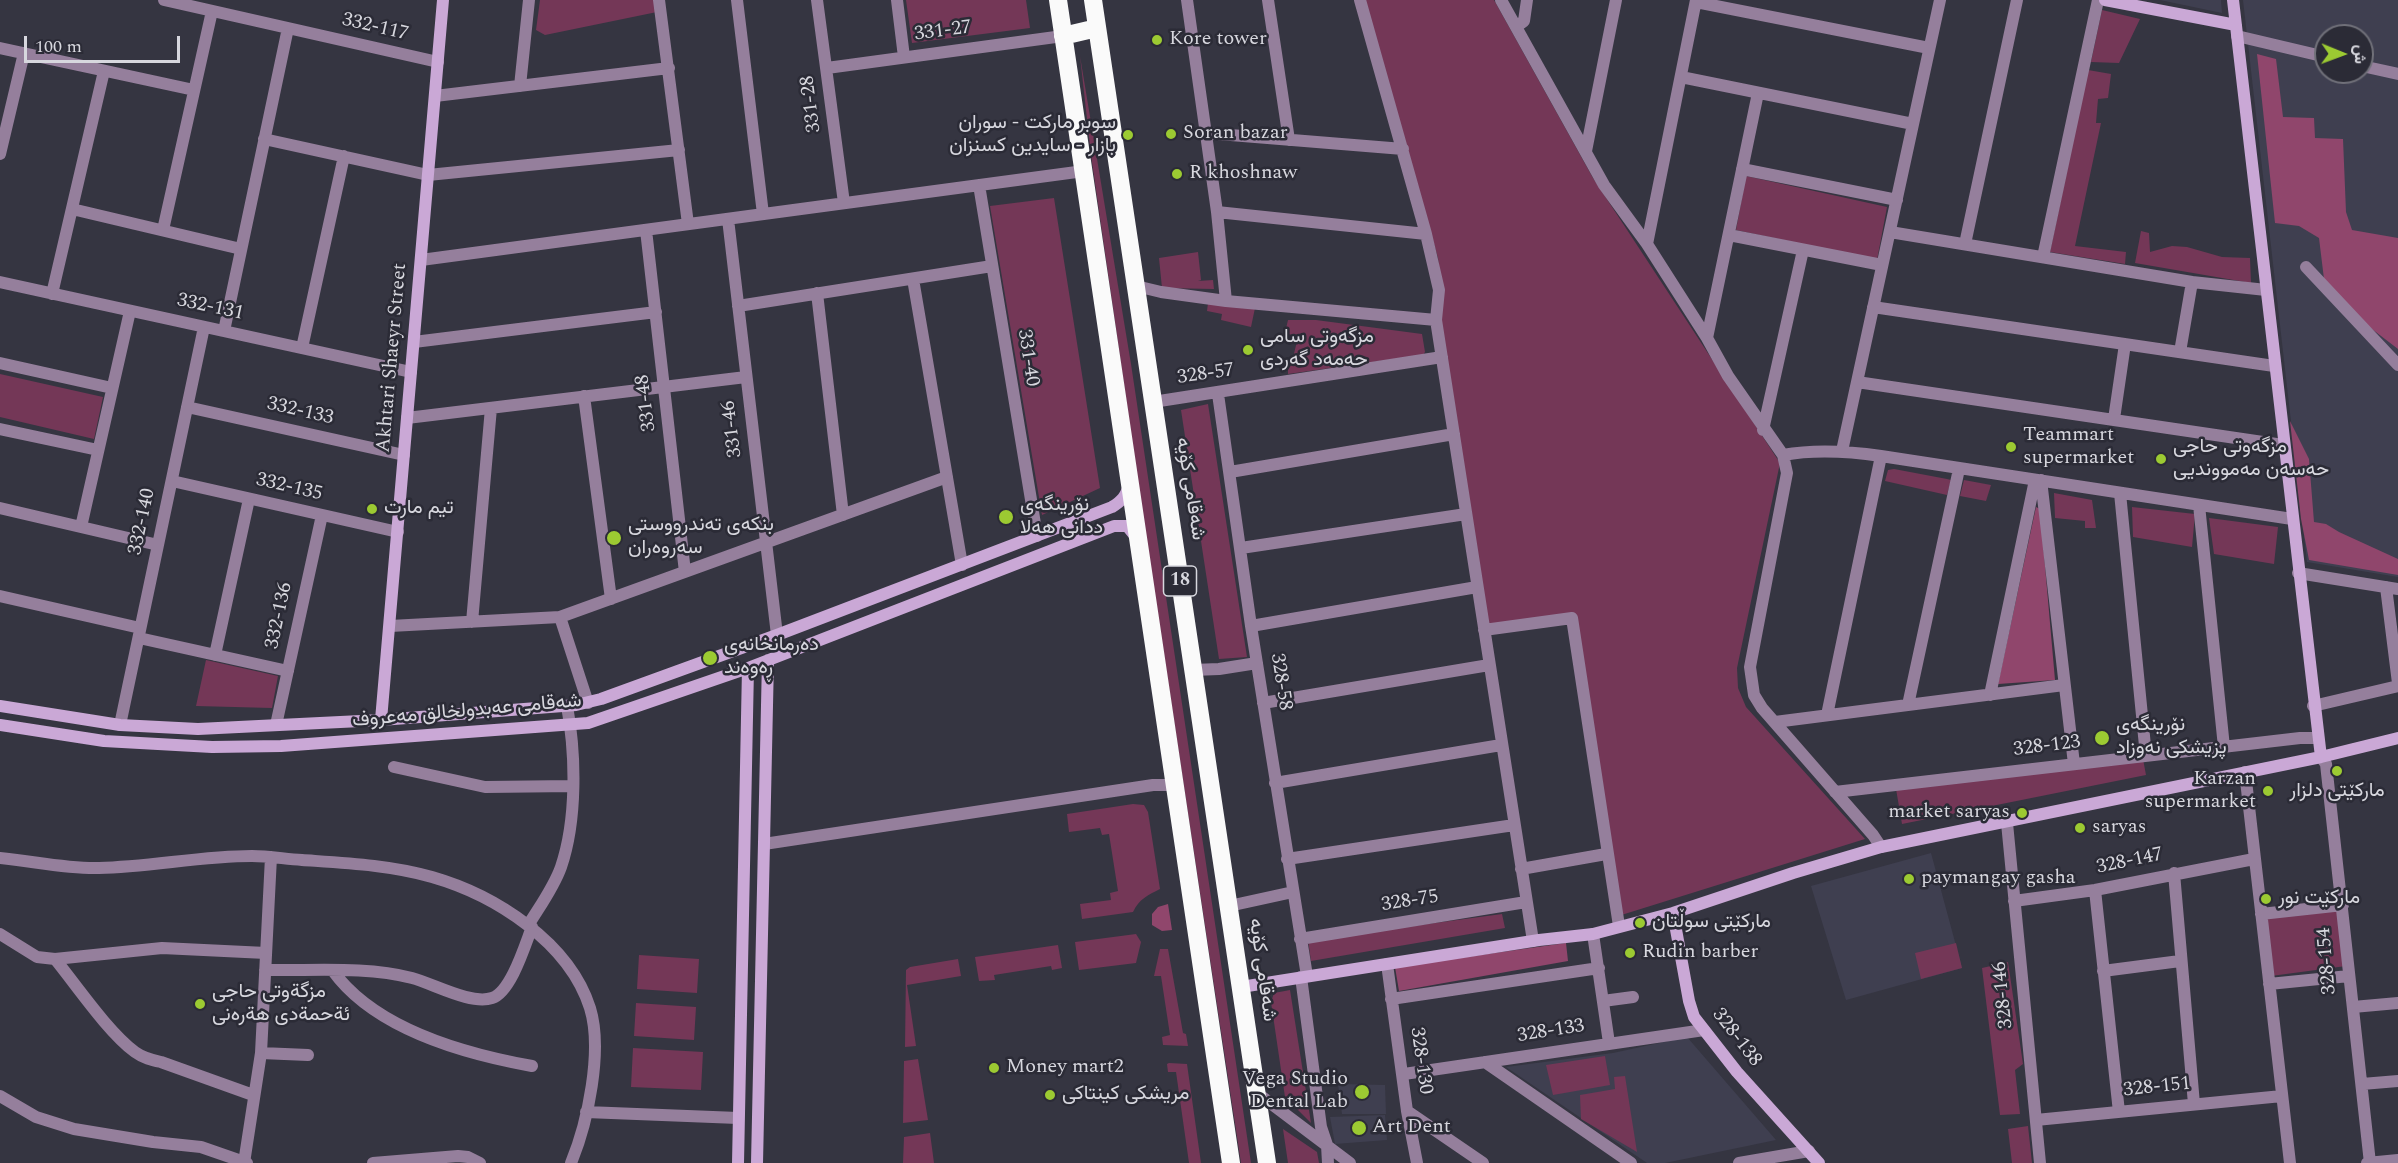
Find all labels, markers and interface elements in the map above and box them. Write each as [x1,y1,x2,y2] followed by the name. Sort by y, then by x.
[339,9,411,47] street label: 332-117
[913,17,973,47] street label: 331-27
[27,24,183,62] scale bar
[2314,24,2374,84] north arrow
[1169,28,1267,52] place label: Kore tower
[35,33,82,60] text: 100 m
[1150,33,1164,47] marker: Kore tower
[2348,44,2372,64] text: ش
[797,74,827,134] street label: 331-28
[949,112,1116,159] place label: سوبر ماركت - سوران بازار - سايدين كسنزان
[1183,122,1288,146] place label: Soran bazar
[1164,127,1178,141] marker: Soran bazar
[1121,128,1135,142] marker: سوبر ماركت - سوران بازار - سايدين كسنزان
[1189,162,1297,186] place label: R khoshnaw
[1170,167,1184,181] marker: R khoshnaw
[373,262,413,454] street label: Akhtari Shaeyr Street
[174,289,246,327] street label: 332-131
[1260,326,1374,373] place label: مزگەوتی سامی حەمەد گەردی
[1011,328,1043,388] street label: 331-40
[1241,343,1255,357] marker: مزگەوتی سامی حەمەد گەردی
[1176,359,1236,391] street label: 328-57
[632,373,662,433] street label: 331-48
[264,393,336,431] street label: 332-133
[718,399,748,459] street label: 331-46
[2023,424,2134,471] place label: Teammart supermarket
[1169,436,1209,542] street label: شەقامی کۆیە
[2173,436,2329,483] place label: مزگەوتی حاجی حەسەن مەمووندیی
[2004,440,2018,454] marker: Teammart supermarket
[2154,452,2168,466] marker: مزگەوتی حاجی حەسەن مەمووندیی
[253,469,325,507] street label: 332-135
[124,486,162,558] street label: 332-140
[1020,494,1103,541] place label: نۆرینگەی ددانی هەلا
[384,497,454,521] place label: تيم مارت
[365,502,379,516] marker: تيم مارت
[997,508,1015,526] marker: نۆرینگەی ددانی هەلا
[628,514,774,561] place label: بنکەی تەندرووستی سەروەران
[605,529,623,547] marker: بنکەی تەندرووستی سەروەران
[1164,566,1196,596] road number: 18
[261,580,299,652] street label: 332-136
[724,634,819,681] place label: دەرمانخانەی ڕەوەند
[701,649,719,667] marker: دەرمانخانەی ڕەوەند
[1264,652,1296,712] street label: 328-58
[351,690,583,734] street label: شەقامی عەبدولخالق مەعروف
[2116,714,2227,761] place label: نۆرینگەی پزیشکی نەوزاد
[2093,729,2111,747] marker: نۆرینگەی پزیشکی نەوزاد
[2012,731,2082,763] street label: 328-123
[2330,764,2344,778] marker: مارکێتی دلزار
[2145,768,2256,815] place label: Karzan supermarket
[2289,780,2385,804] place label: مارکێتی دلزار
[2261,784,2275,798] marker: Karzan supermarket
[1888,801,2010,825] place label: market saryas
[2015,806,2029,820] marker: market saryas
[2092,816,2146,840] place label: saryas
[2073,821,2087,835] marker: saryas
[2094,843,2166,881] street label: 328-147
[1921,867,2076,891] place label: paymangay gasha
[1902,872,1916,886] marker: paymangay gasha
[1380,886,1440,918] street label: 328-75
[2278,887,2360,911] place label: مارکێت نور
[2259,892,2273,906] marker: مارکێت نور
[1652,911,1771,935] place label: مارکێتی سوڵتان
[1633,916,1647,930] marker: مارکێتی سوڵتان
[1242,917,1280,1023] street label: شەقامی کۆیە
[2313,926,2343,996] street label: 328-154
[1642,941,1758,965] place label: Rudin barber
[1623,946,1637,960] marker: Rudin barber
[1989,960,2019,1030] street label: 328-146
[212,981,350,1028] place label: مزگةوتی حاجی ئةحمةدی هةرەنی
[193,997,207,1011] marker: مزگةوتی حاجی ئةحمةدی هةرەنی
[1706,1004,1766,1072] street label: 328-138
[1516,1015,1586,1049] street label: 328-133
[1403,1026,1437,1096] street label: 328-130
[1006,1056,1124,1080] place label: Money mart2
[987,1061,1001,1075] marker: Money mart2
[1242,1068,1348,1115] place label: Vega Studio Dental Lab
[2122,1073,2192,1103] street label: 328-151
[1062,1083,1189,1107] place label: مریشکی کینتاکی
[1353,1083,1371,1101] marker: Vega Studio Dental Lab
[1043,1088,1057,1102] marker: مریشکی کینتاکی
[1372,1116,1451,1140] place label: Art Dent
[1350,1119,1368,1137] marker: Art Dent

